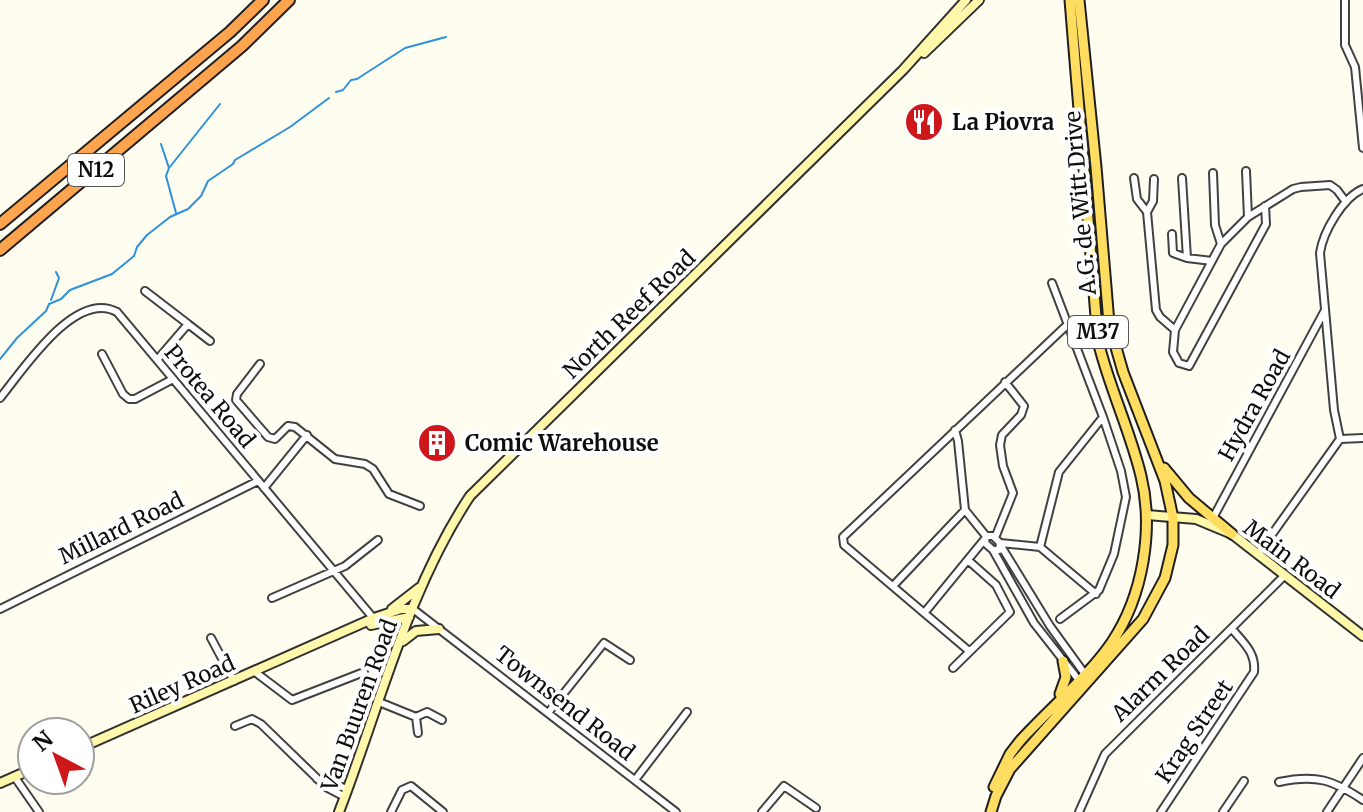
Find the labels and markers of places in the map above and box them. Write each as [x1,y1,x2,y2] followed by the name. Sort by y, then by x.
[903,101,945,143] restaurant icon: La Piovra
[952,108,1054,136] place label: La Piovra
[416,422,458,464] building icon: Comic Warehouse
[465,429,659,457] place label: Comic Warehouse

